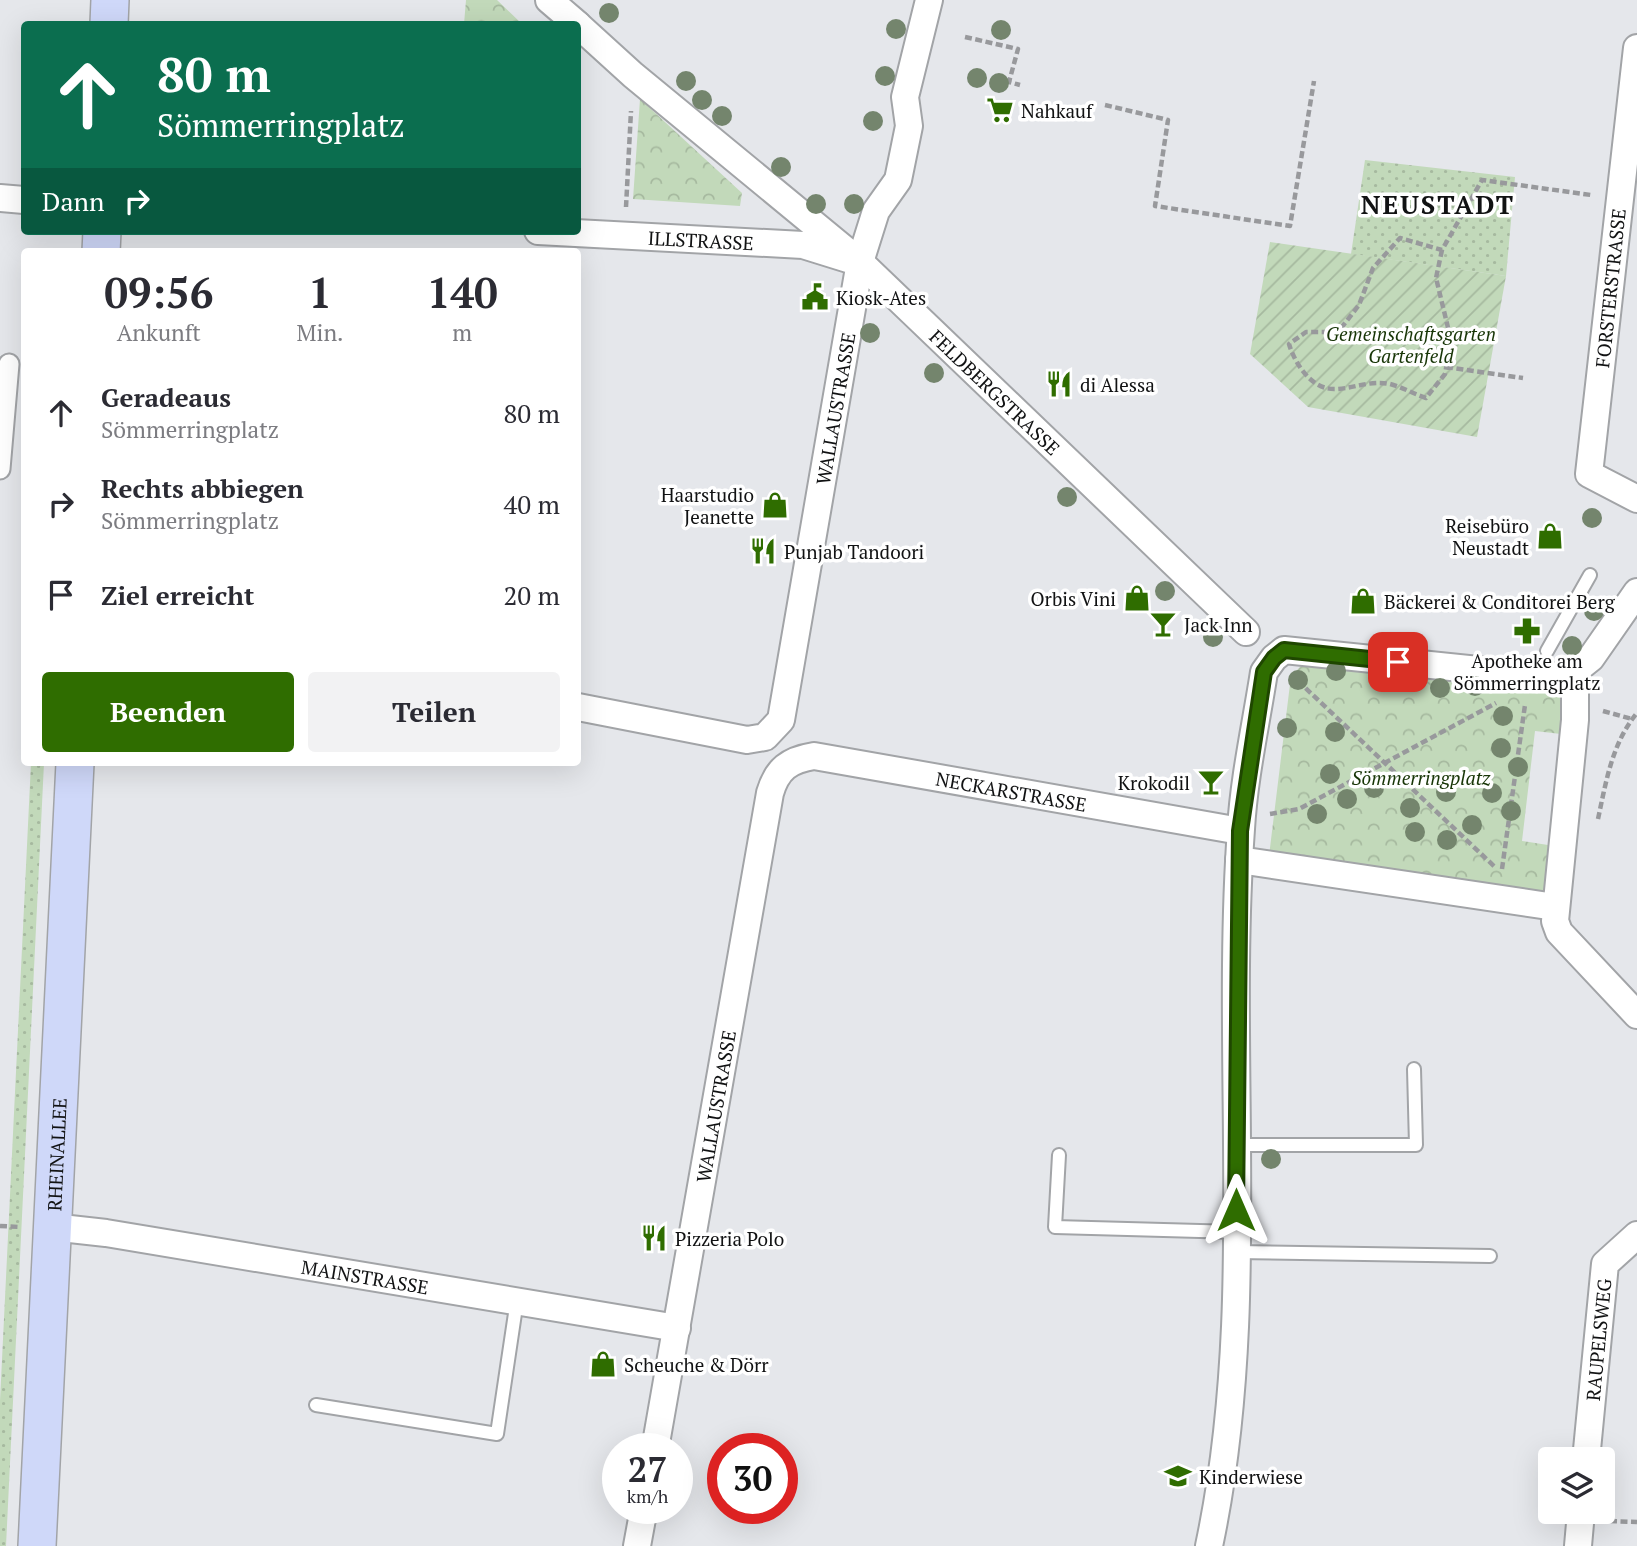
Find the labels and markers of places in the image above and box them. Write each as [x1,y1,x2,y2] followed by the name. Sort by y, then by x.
[985,95,1015,125] supermarket icon: Nahkauf
[1021,98,1094,123] place label: Nahkauf
[800,282,830,312] public building icon: Kiosk-Ates
[836,285,926,310] place label: Kiosk-Ates
[1044,369,1074,399] restaurant icon: di Alessa
[1080,372,1155,397] place label: di Alessa
[661,482,754,529] place label: Haarstudio Jeanette
[760,490,790,520] shop icon: Haarstudio Jeanette
[1445,513,1529,560] place label: Reisebüro Neustadt
[1535,521,1565,551] shop icon: Reisebüro Neustadt
[748,536,778,566] restaurant icon: Punjab Tandoori
[784,539,924,564] place label: Punjab Tandoori
[1122,583,1152,613] shop icon: Orbis Vini
[1031,586,1116,611] place label: Orbis Vini
[1348,586,1378,616] shop icon: Bäckerei & Conditorei Berg
[1384,589,1616,614] place label: Bäckerei & Conditorei Berg
[1148,609,1178,639] bar icon: Jack Inn
[1184,612,1253,637] place label: Jack Inn
[1512,616,1542,646] pharmacy icon: Apotheke am Sömmerringplatz
[1368,632,1428,692] pin
[1453,648,1601,695] place label: Apotheke am Sömmerringplatz
[1196,767,1226,797] bar icon: Krokodil
[1118,770,1190,795] place label: Krokodil
[639,1223,669,1253] restaurant icon: Pizzeria Polo
[675,1226,784,1251] place label: Pizzeria Polo
[588,1349,618,1379] shop icon: Scheuche & Dörr
[624,1352,769,1377] place label: Scheuche & Dörr
[1163,1461,1193,1491] school or university icon: Kinderwiese
[1199,1464,1303,1489] place label: Kinderwiese

